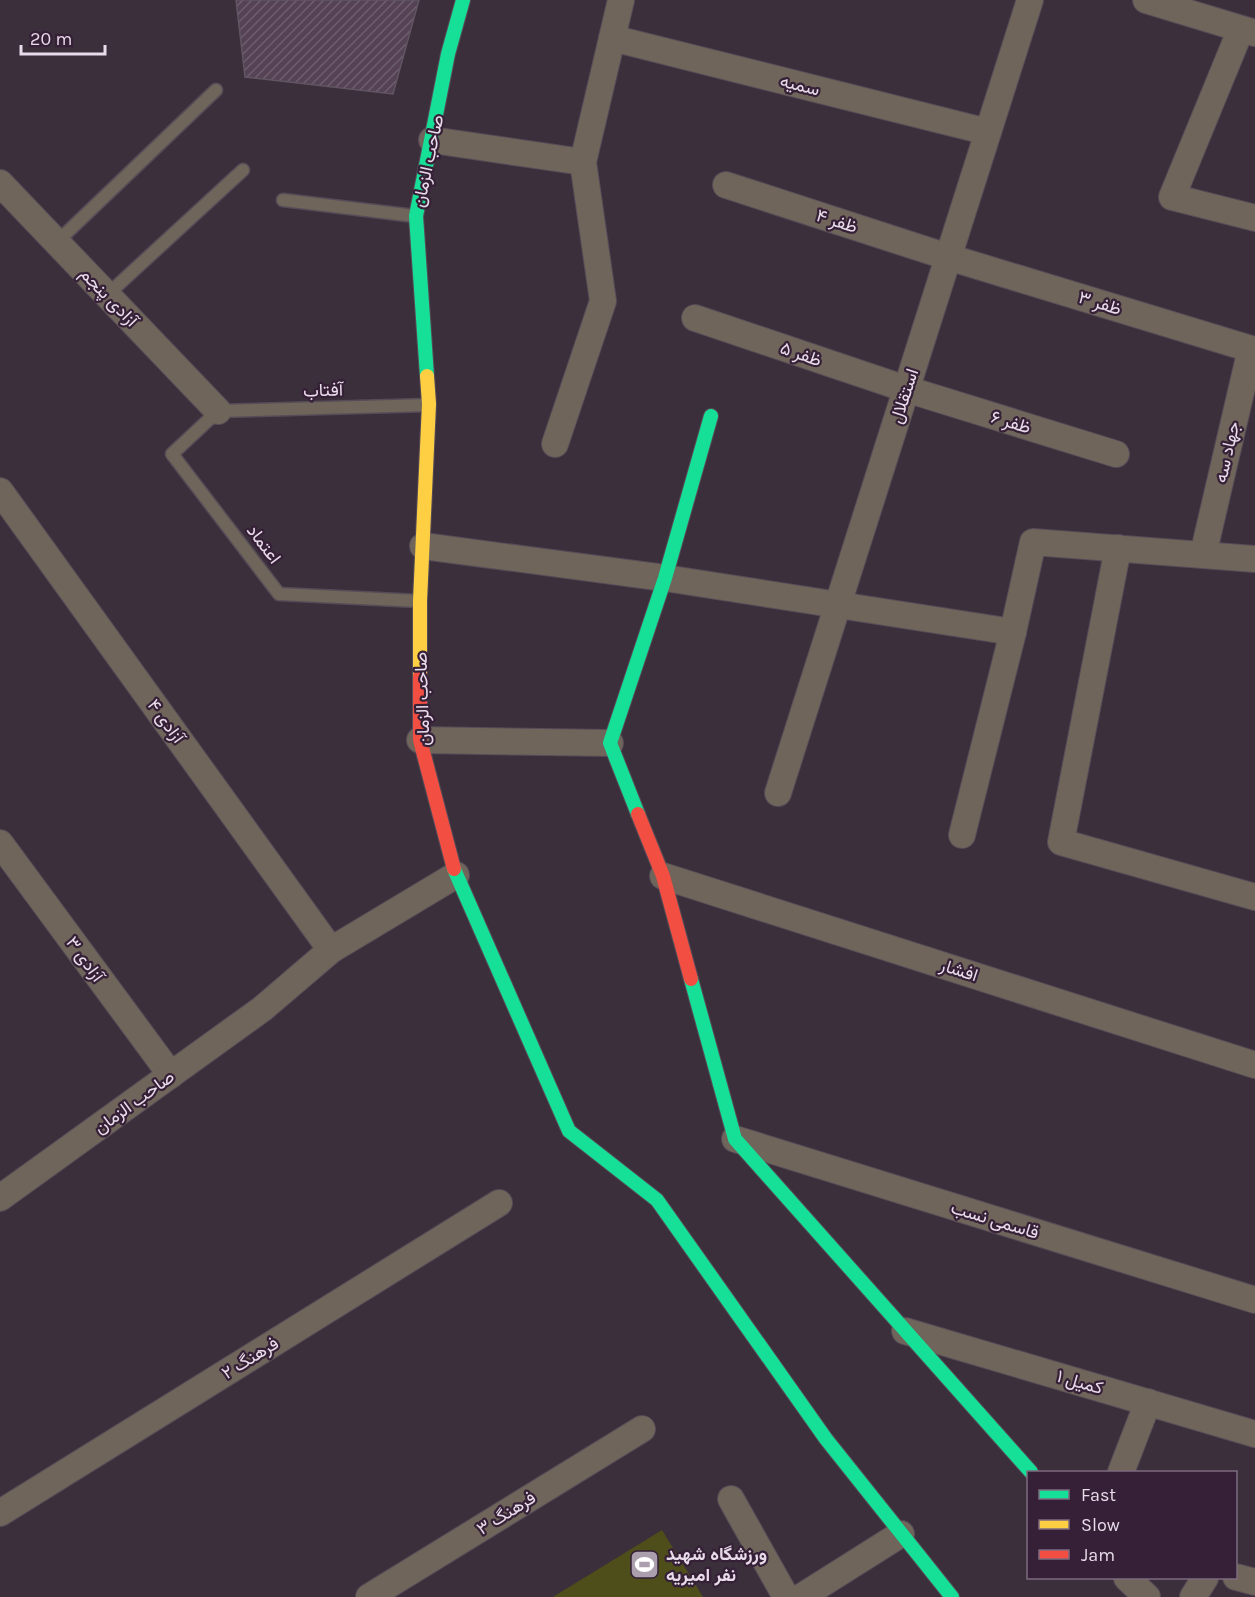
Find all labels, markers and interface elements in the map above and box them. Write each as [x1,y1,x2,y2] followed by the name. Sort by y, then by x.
[21,18,105,56] scale bar
[30,28,72,50] text: 20 m
[778,69,822,101] street label: سمیه
[407,113,449,209] street label: صاحب الزمان
[814,204,860,238] street label: ظفر ۴
[75,263,144,333] street label: آزادی پنجم
[1076,286,1124,320] street label: ظفر ۳
[777,337,825,371] street label: ظفر ۵
[885,366,923,426] street label: استقلال
[303,378,345,402] street label: آفتاب
[988,406,1034,438] street label: ظفر ۶
[1209,419,1245,485] street label: جهاد سه
[242,520,286,568] street label: اعتماد
[409,652,435,746] street label: صاحب الزمان
[143,695,190,749] street label: آزادی ۴
[61,932,110,987] street label: آزادی ۳
[936,953,981,986] street label: افشار
[89,1065,179,1139] street label: صاحب الزمان
[948,1196,1042,1244] street label: قاسمی نسب
[217,1332,283,1384] street label: فرهنگ ۲
[1054,1365,1106,1399] street label: کمیل ۱
[1027,1471,1237,1579] legend
[1081,1484,1116,1506] text: Fast
[472,1486,540,1540] street label: فرهنگ ۳
[1081,1514,1120,1536] text: Slow
[666,1543,767,1586] place label: ورزشگاه شهید نفر امیریه
[1081,1544,1115,1566] text: Jam
[629,1548,661,1580] sports icon: ورزشگاه شهید نفر امیریه

